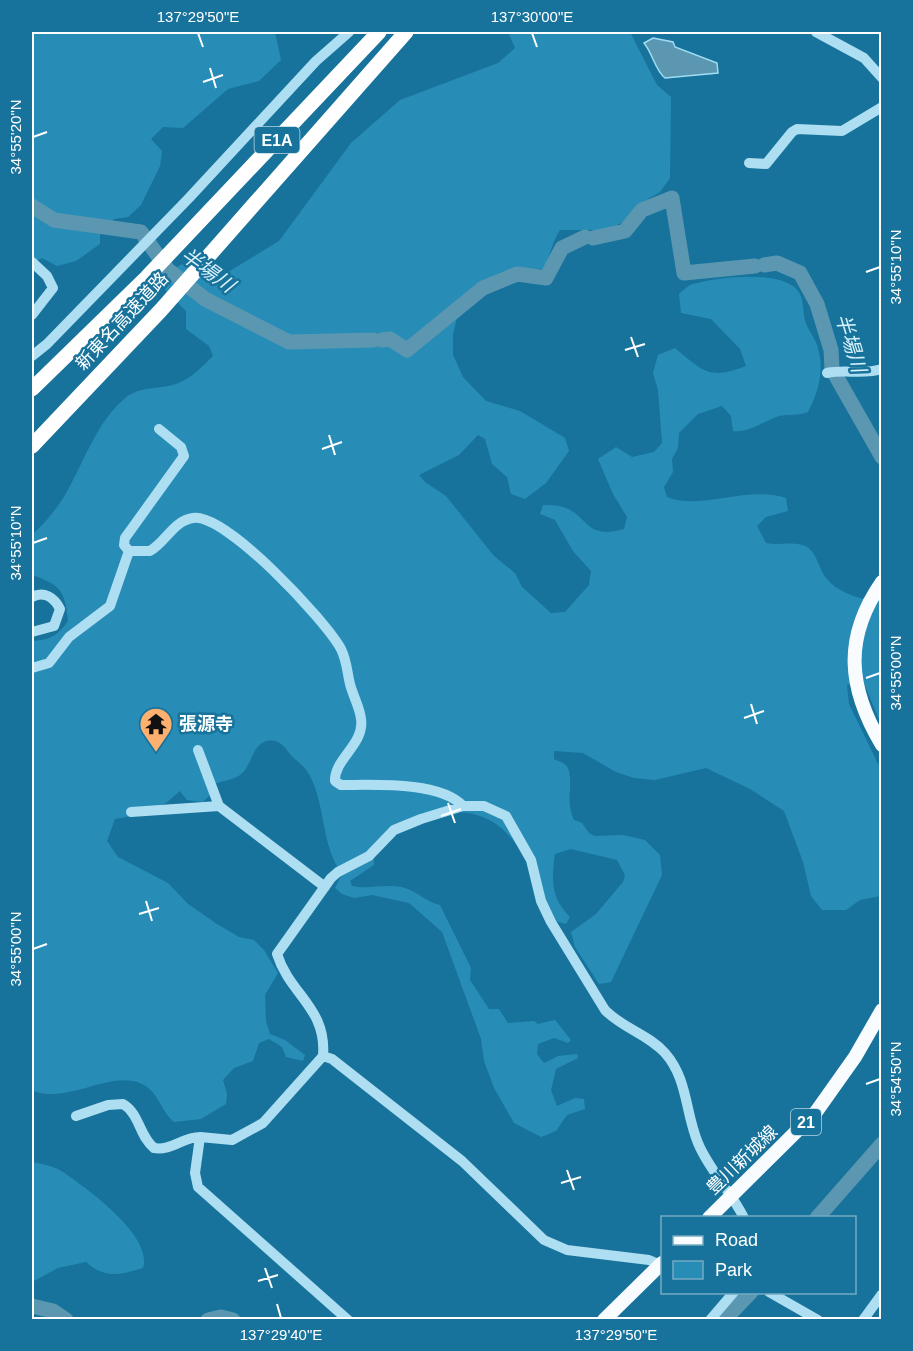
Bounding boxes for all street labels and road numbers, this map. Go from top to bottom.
road number: E1A [254,127,300,153]
street label: 新東名高速道路 [72,268,172,374]
road number: 21 [791,1109,821,1135]
street label: 豊川新城線 [703,1122,781,1198]

